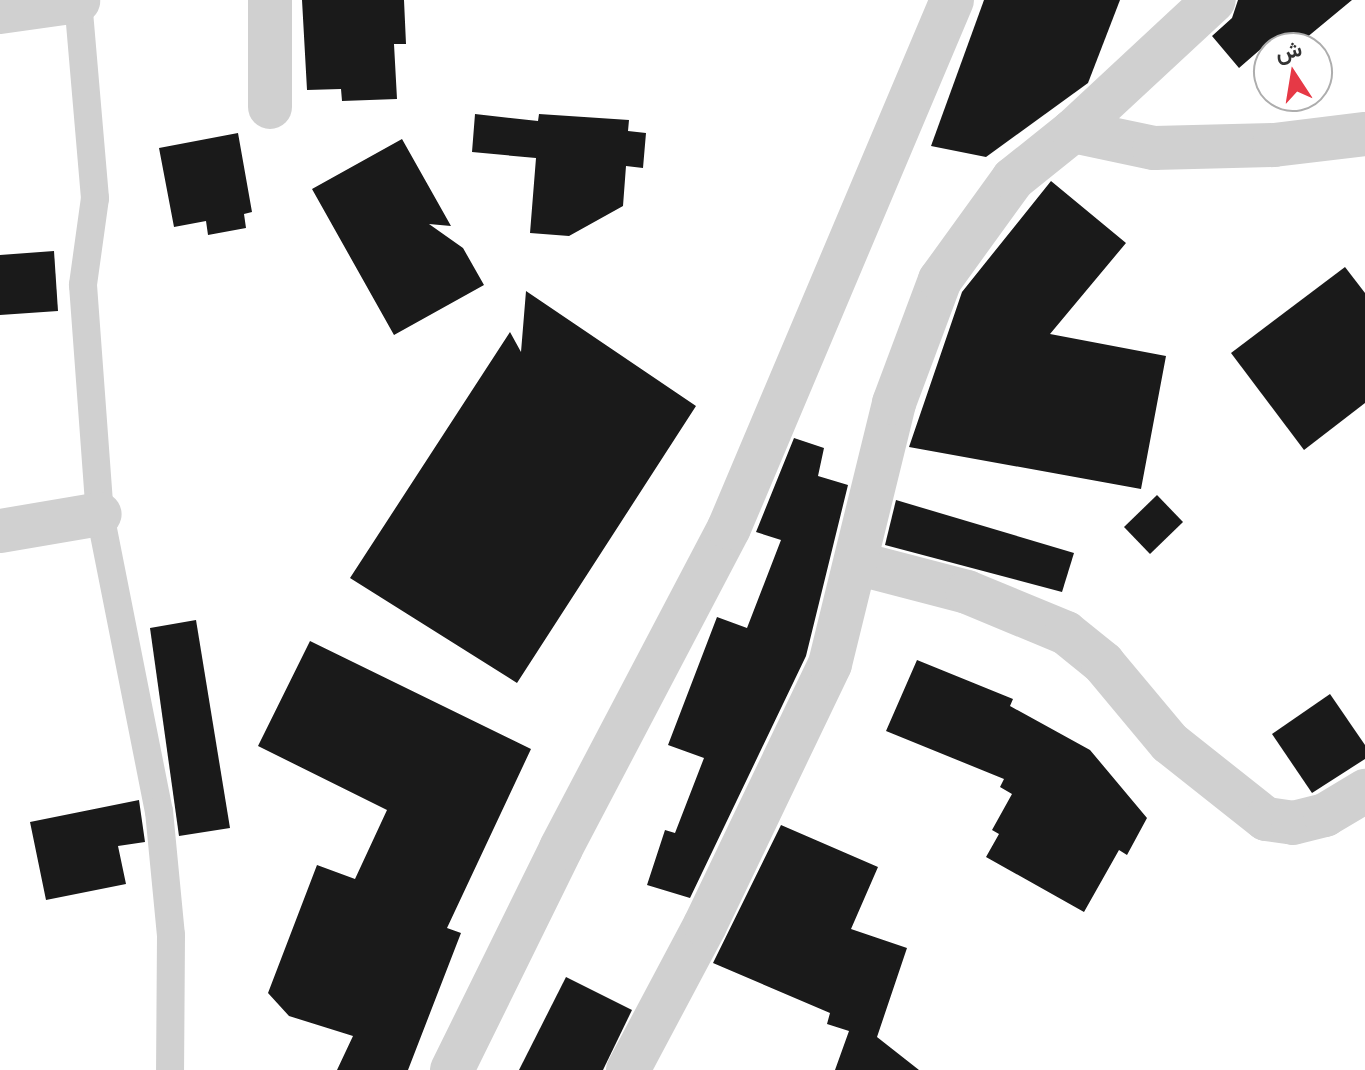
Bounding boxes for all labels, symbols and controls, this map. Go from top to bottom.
north arrow [1253,32,1333,112]
text: ش [1273,35,1304,65]

